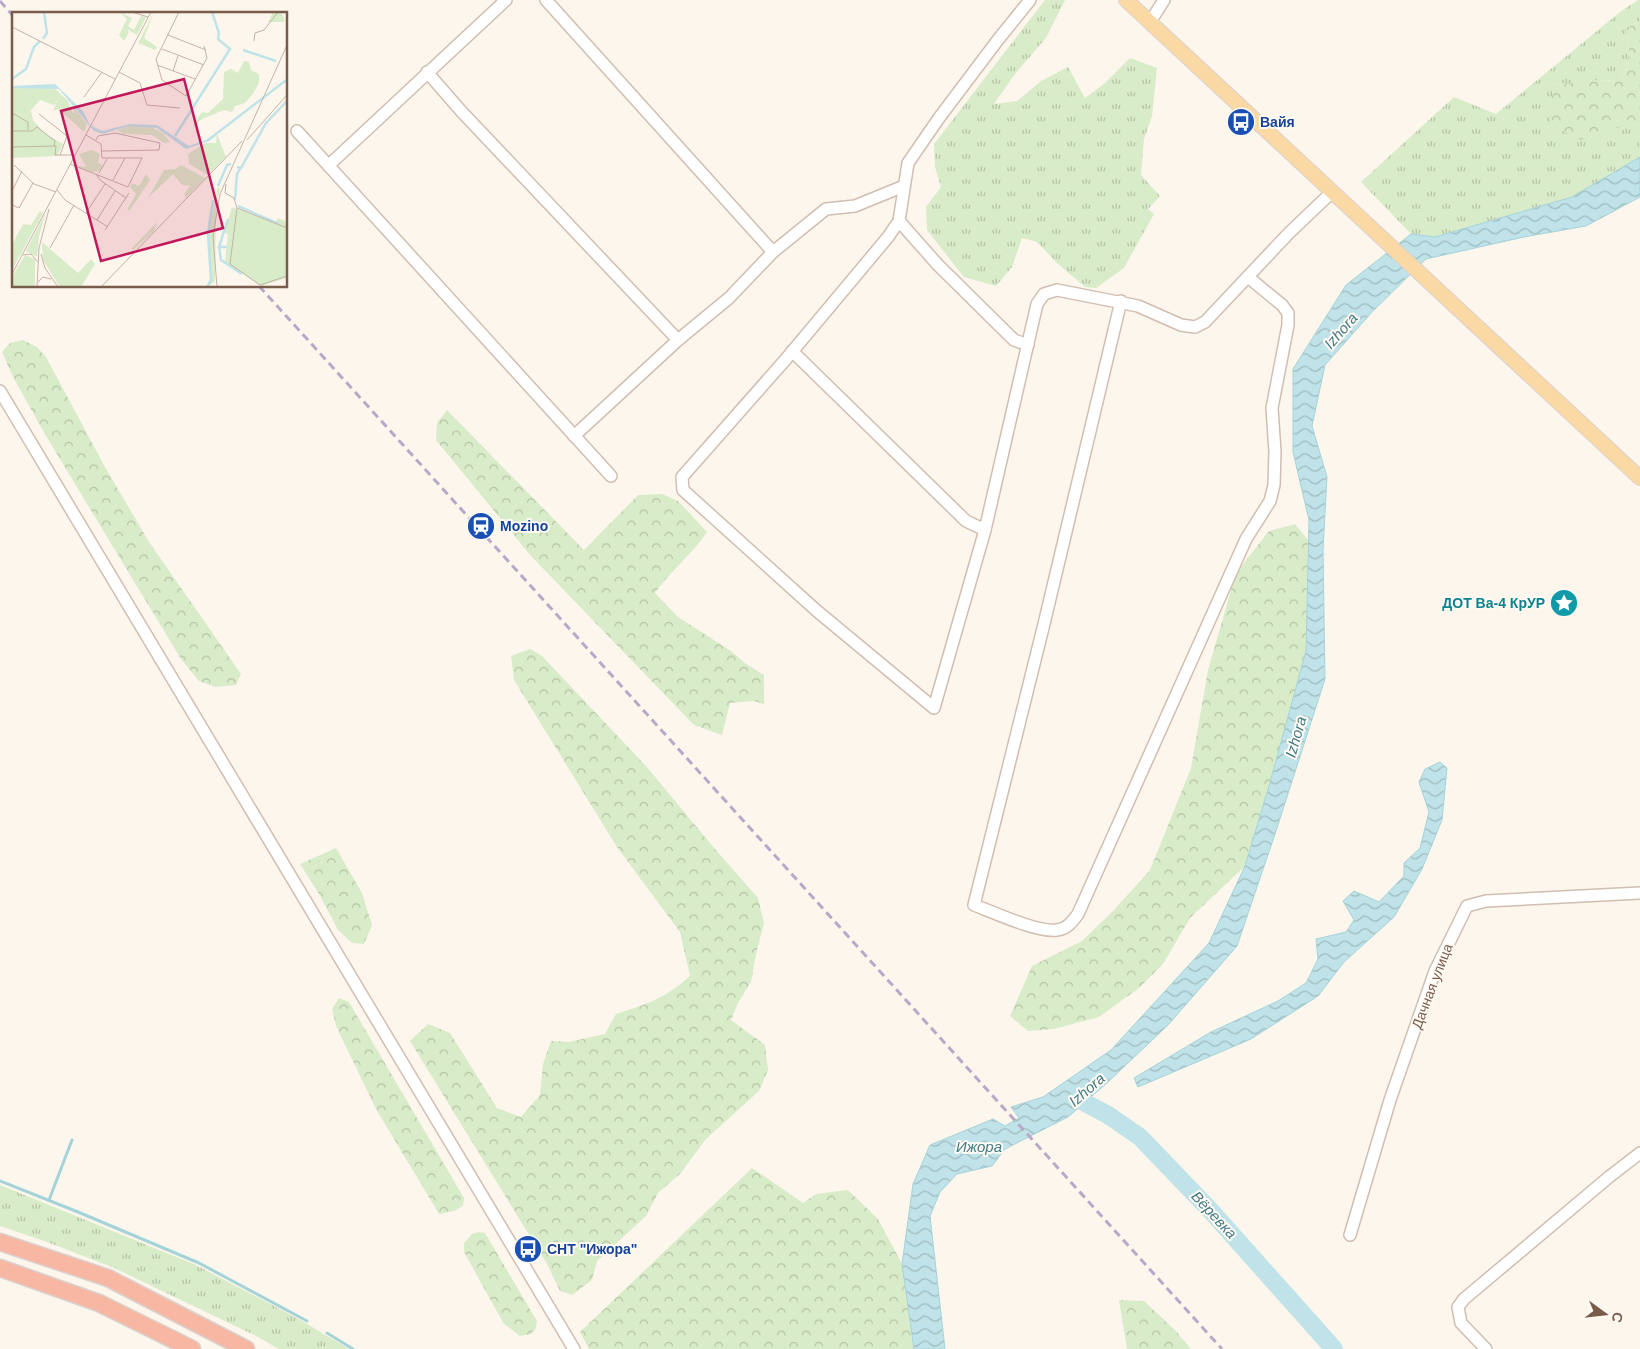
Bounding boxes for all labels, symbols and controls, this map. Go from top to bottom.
inset map [12,12,288,288]
bus stop icon: Вайя [1226,107,1256,137]
place label: Вайя [1260,114,1295,130]
water label: Izhora [1321,309,1361,352]
station icon: Mozino [466,511,496,541]
place label: Mozino [500,518,548,534]
place icon: ДОТ Ва-4 КрУР [1549,588,1579,618]
place label: ДОТ Ва-4 КрУР [1442,595,1545,611]
water label: Izhora [1282,714,1309,759]
street label: Дачная улица [1408,941,1456,1031]
water label: Izhora [1065,1070,1108,1110]
water label: Ижора [956,1138,1002,1155]
water label: Вёревка [1188,1188,1240,1242]
bus stop icon: СНТ "Ижора" [513,1234,543,1264]
place label: СНТ "Ижора" [547,1241,637,1257]
north arrow [1580,1289,1630,1339]
text: С [1609,1310,1627,1324]

